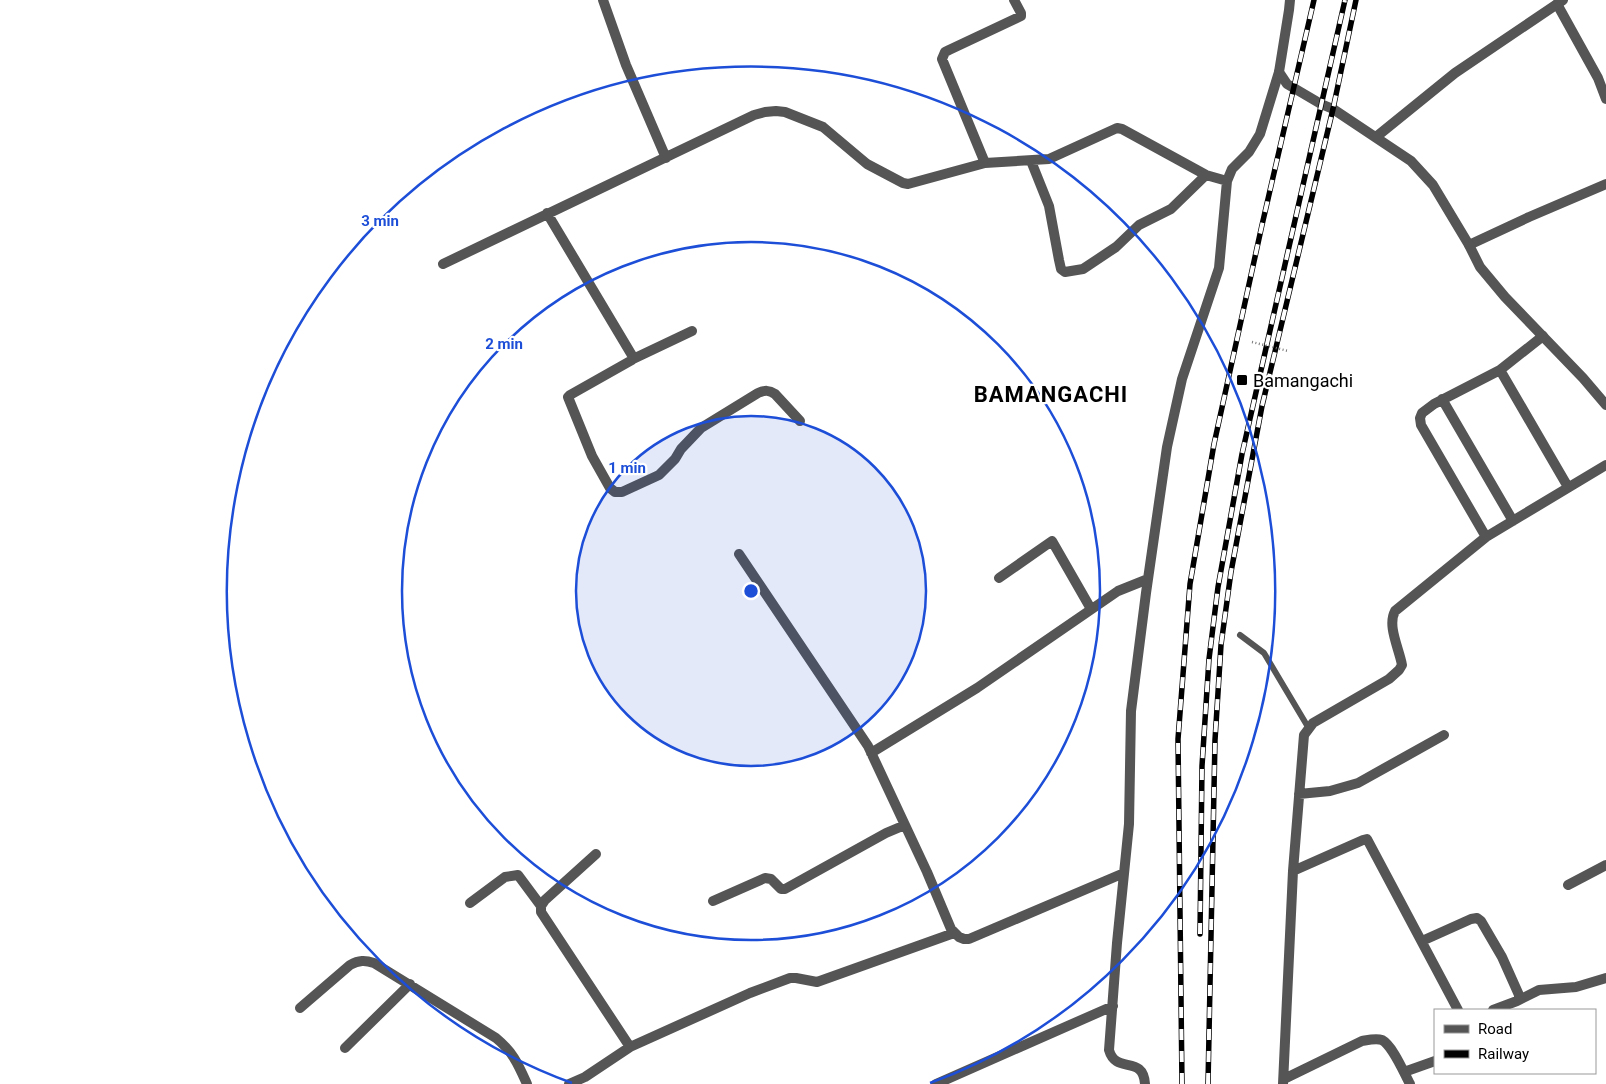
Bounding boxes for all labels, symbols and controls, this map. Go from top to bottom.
text: 3 min [361,212,399,230]
text: 2 min [485,335,523,353]
place label: Bamangachi [1253,370,1353,391]
marker: Bamangachi [1235,373,1249,387]
district label: BAMANGACHI [974,382,1128,407]
text: 1 min [608,459,646,477]
centre of rings [742,582,760,600]
legend [1434,1009,1596,1074]
text: Road [1478,1020,1512,1038]
text: Railway [1478,1045,1529,1063]

